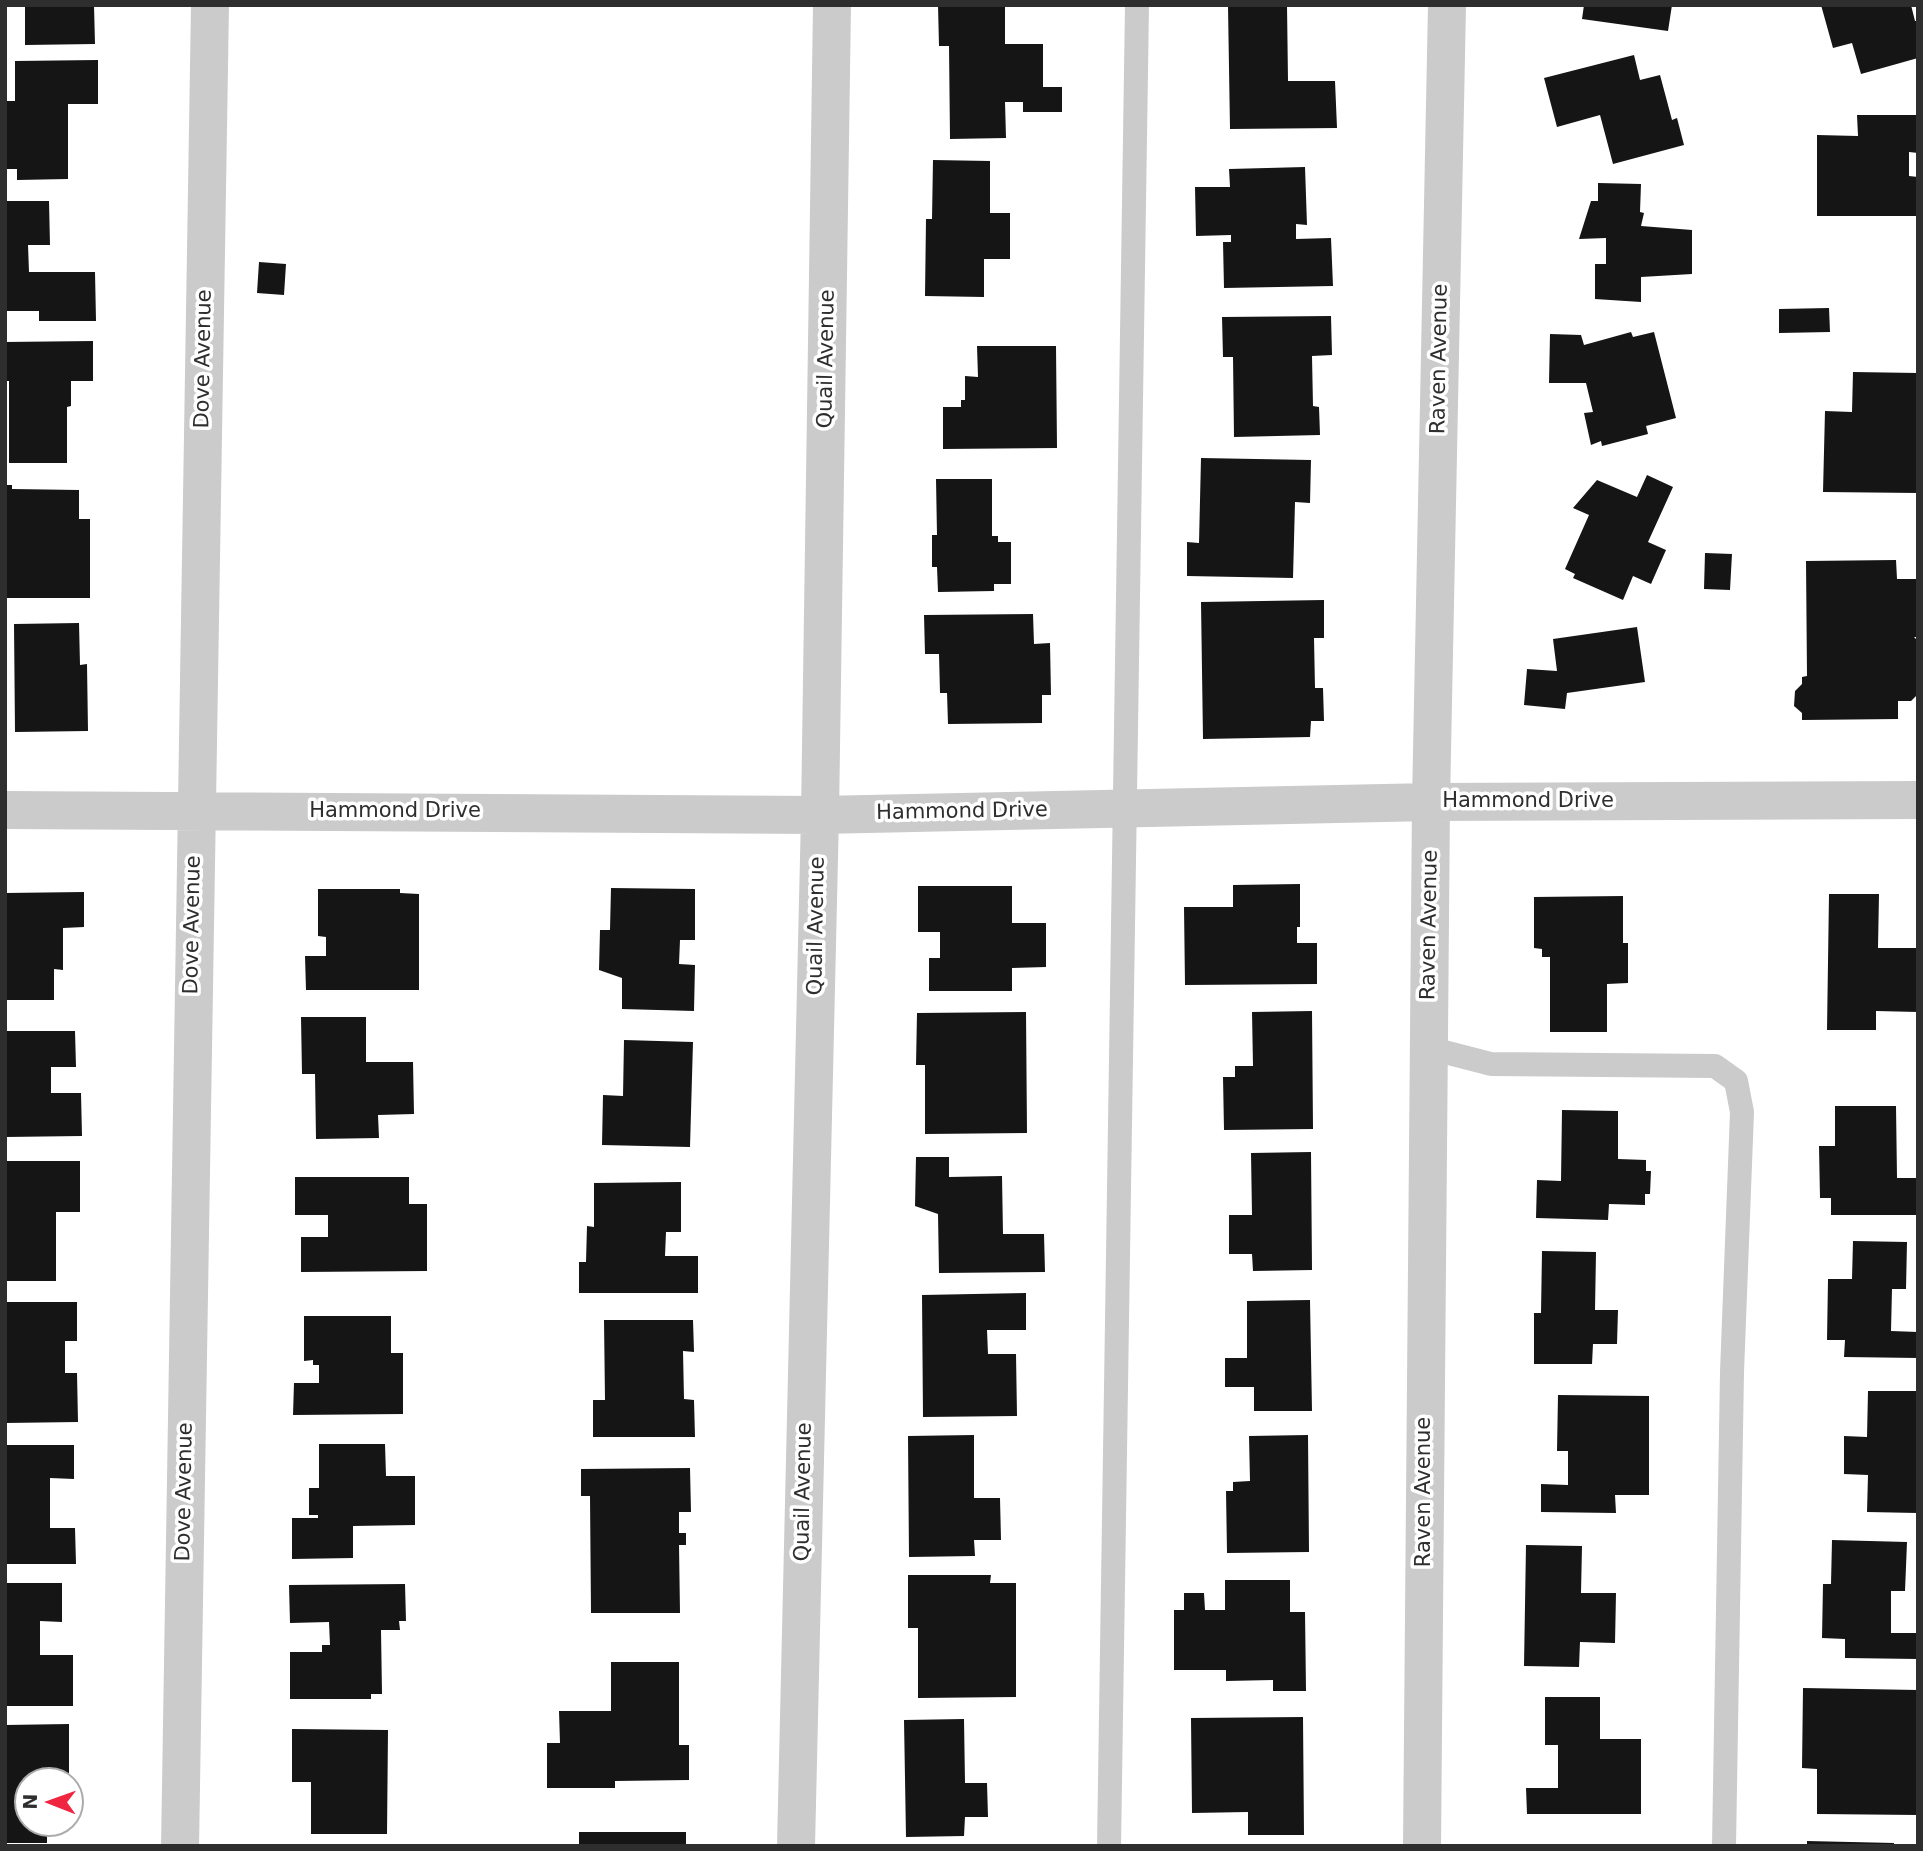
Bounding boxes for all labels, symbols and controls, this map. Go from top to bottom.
street label: Raven Avenue [1426,284,1454,434]
street label: Dove Avenue [190,289,218,429]
street label: Quail Avenue [813,289,841,429]
street label: Hammond Drive [1442,789,1614,815]
street label: Hammond Drive [876,798,1048,826]
street label: Hammond Drive [309,799,481,825]
street label: Raven Avenue [1416,850,1444,1000]
street label: Dove Avenue [179,855,207,995]
street label: Quail Avenue [803,856,831,996]
street label: Raven Avenue [1412,1417,1438,1567]
street label: Dove Avenue [171,1422,199,1562]
street label: Quail Avenue [790,1422,818,1562]
north arrow [14,1767,84,1837]
text: N [19,1794,41,1810]

